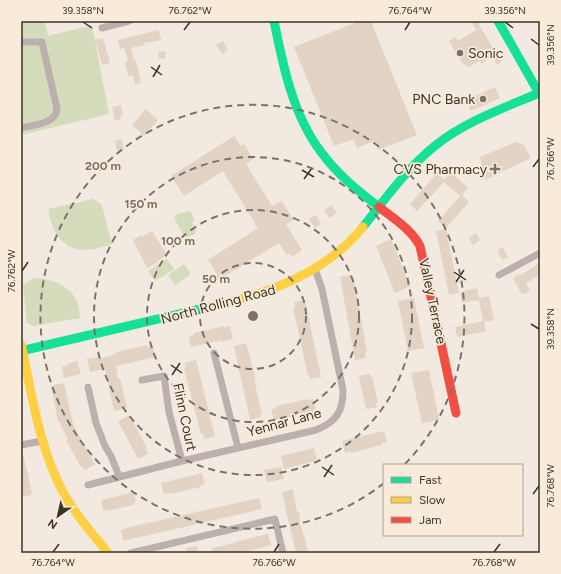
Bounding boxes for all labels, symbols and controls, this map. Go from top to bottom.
text: 39.358°N [62,4,104,17]
text: 76.762°W [168,4,212,17]
text: 76.764°W [388,4,432,17]
text: 39.356°N [484,4,526,17]
text: 39.356°N [544,24,557,66]
place label: Sonic [468,45,504,62]
marker: Sonic [455,48,465,58]
place label: PNC Bank [412,91,475,108]
marker: PNC Bank [478,94,488,104]
text: 76.766°W [544,137,557,181]
text: 200 m [85,159,121,173]
place label: CVS Pharmacy [394,161,488,178]
marker: CVS Pharmacy [490,164,500,174]
text: 150 m [124,197,158,211]
text: 100 m [161,234,195,248]
text: 76.762°W [5,249,18,293]
street label: Valley Terrace [415,257,450,346]
text: 50 m [202,272,230,286]
street label: North Rolling Road [159,281,277,328]
text: 39.358°N [544,308,557,350]
centre of rings [246,309,260,323]
street label: Flinn Court [169,382,200,453]
street label: Yennar Lane [245,404,323,441]
legend [383,464,523,536]
text: 76.768°W [544,464,557,508]
text: Fast [419,473,442,487]
text: Slow [419,493,446,507]
north arrow [38,496,78,536]
text: Jam [419,513,442,527]
text: N [46,516,60,532]
text: 76.764°W [31,556,75,569]
text: 76.766°W [252,556,296,569]
text: 76.768°W [472,556,516,569]

